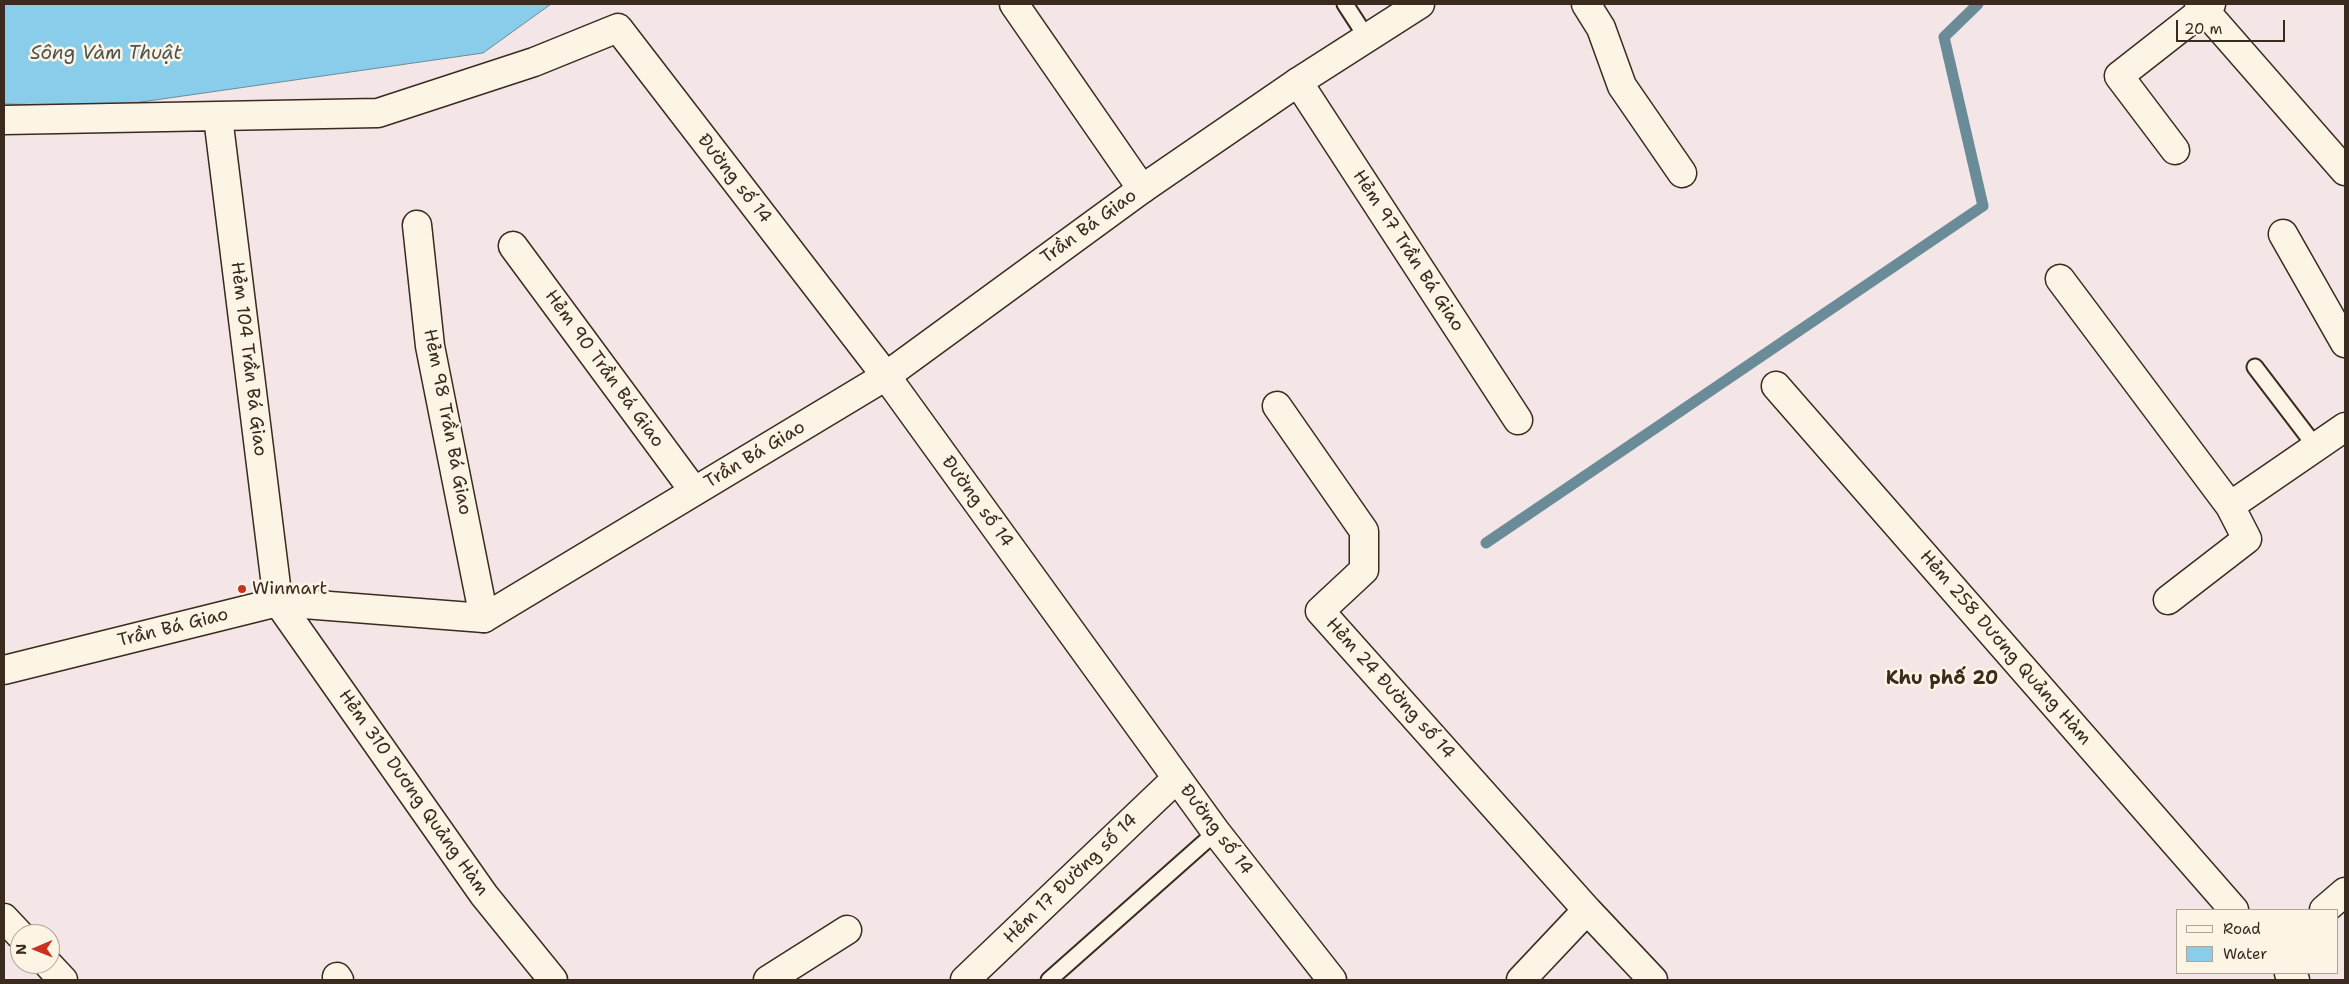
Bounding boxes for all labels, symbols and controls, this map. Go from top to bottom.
scale bar [2179,10,2288,42]
text: 20 m [2184,19,2223,39]
water label: Sông Vàm Thuật [30,43,182,65]
street label: Đường số 14 [692,130,776,228]
street label: Hẻm 97 Trần Bá Giao [1348,166,1468,336]
street label: Trần Bá Giao [1037,185,1141,269]
street label: Hẻm 104 Trần Bá Giao [225,261,271,457]
street label: Hẻm 90 Trần Bá Giao [540,286,668,452]
street label: Hẻm 98 Trần Bá Giao [418,327,476,517]
street label: Trần Bá Giao [701,417,809,493]
street label: Đường số 14 [937,452,1017,552]
street label: Hẻm 258 Dương Quảng Hàm [1915,546,2095,750]
place label: Winmart [252,578,327,600]
marker: Winmart [236,583,248,595]
street label: Trần Bá Giao [115,604,231,652]
street label: Hẻm 24 Đường số 14 [1321,614,1459,764]
district label: Khu phố 20 [1886,668,1998,690]
street label: Hẻm 310 Dương Quảng Hàm [333,686,493,900]
street label: Đường số 14 [1175,781,1257,879]
street label: Hẻm 17 Đường số 14 [1000,810,1142,948]
legend [2176,909,2339,974]
text: Road [2223,919,2261,939]
north arrow [10,924,60,974]
text: N [12,944,30,955]
text: Water [2223,944,2267,964]

